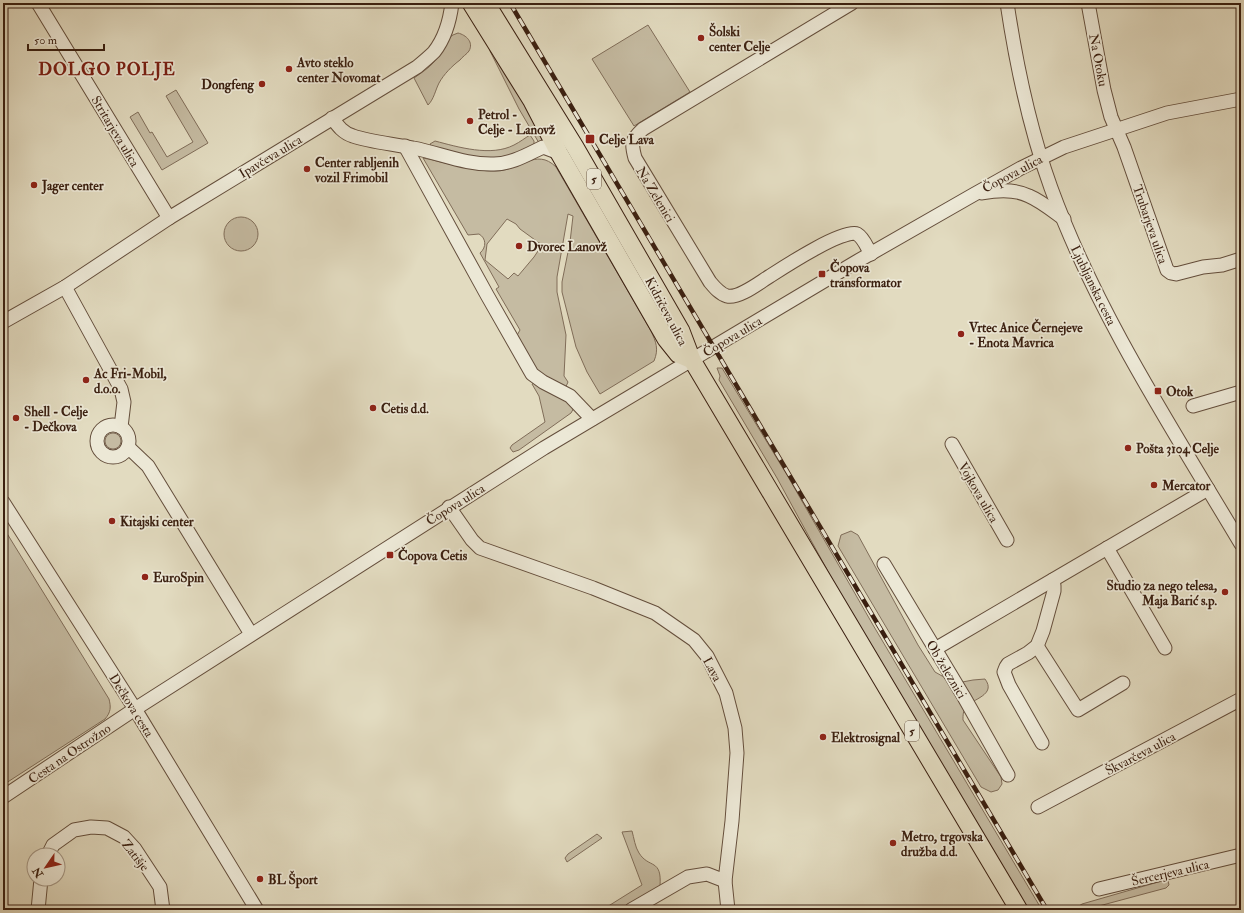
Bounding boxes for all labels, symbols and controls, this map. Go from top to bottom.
place label: Šolski center Celje [709,22,771,55]
scale bar [28,26,104,52]
text: 50 m [34,33,58,48]
marker: Šolski center Celje [696,33,706,43]
street label: Na Otoku [1085,33,1111,88]
place label: Avto steklo center Novomat [296,55,381,86]
district label: DOLGO POLJE [38,59,176,81]
marker: Avto steklo center Novomat [284,64,294,74]
place label: Dongfeng [201,77,255,94]
marker: Dongfeng [257,79,267,89]
street label: Stritarjeva ulica [88,93,143,171]
place label: Petrol - Celje - Lanovž [478,107,556,138]
marker: Petrol - Celje - Lanovž [465,116,475,126]
street label: Ipavčeva ulica [236,131,306,183]
place label: Celje Lava [599,132,655,148]
marker: Celje Lava [584,133,596,145]
street label: Čopova ulica [979,149,1046,197]
place label: Center rabljenih vozil Frimobil [314,155,399,186]
marker: Center rabljenih vozil Frimobil [302,164,312,174]
street label: Na Zelenici [632,164,678,226]
road number: 5 [587,169,601,189]
place label: Jager center [41,178,105,195]
marker: Jager center [29,180,39,190]
street label: Trubarjeva ulica [1129,183,1171,267]
place label: Dvorec Lanovž [527,239,608,255]
marker: Dvorec Lanovž [514,241,524,251]
street label: Ljubljanska cesta [1067,243,1120,329]
place label: Čopova transformator [830,258,903,291]
marker: Čopova transformator [817,269,827,279]
street label: Kidričeva ulica [641,274,691,349]
street label: Čopova ulica [699,311,766,362]
place label: Vrtec Anice Černejeve - Enota Mavrica [968,318,1083,351]
marker: Vrtec Anice Černejeve - Enota Mavrica [956,329,966,339]
place label: Ac Fri-Mobil, d.o.o. [93,366,167,397]
marker: Ac Fri-Mobil, d.o.o. [81,375,91,385]
place label: Otok [1166,384,1194,400]
marker: Otok [1153,386,1163,396]
place label: Cetis d.d. [381,401,429,417]
marker: Cetis d.d. [368,403,378,413]
place label: Shell - Celje - Dečkova [24,404,88,435]
marker: Shell - Celje - Dečkova [11,413,21,423]
place label: Pošta 3104 Celje [1136,441,1219,457]
marker: Pošta 3104 Celje [1123,443,1133,453]
street label: Vojkova ulica [954,459,1002,526]
street label: Čopova ulica [422,478,489,530]
place label: Mercator [1161,478,1212,494]
marker: Mercator [1149,480,1159,490]
place label: Kitajski center [120,514,195,530]
marker: Kitajski center [107,516,117,526]
place label: Čopova Cetis [398,546,468,565]
marker: Čopova Cetis [385,550,395,560]
place label: EuroSpin [153,570,204,587]
marker: EuroSpin [140,572,150,582]
place label: Studio za nego telesa, Maja Barić s.p. [1107,578,1217,610]
marker: Studio za nego telesa, Maja Barić s.p. [1220,587,1230,597]
street label: Ob železnici [922,637,970,702]
street label: Lava [699,654,725,685]
street label: Dečkova cesta [105,671,157,741]
street label: Cesta na Ostrožno [25,720,114,787]
road number: 5 [905,721,919,741]
street label: Škvarčeva ulica [1102,727,1179,779]
place label: Elektrosignal [831,730,901,747]
marker: Elektrosignal [818,732,828,742]
place label: Metro, trgovska družba d.d. [900,829,984,860]
street label: Zatišje [118,837,153,875]
marker: Metro, trgovska družba d.d. [888,838,898,848]
north arrow [26,847,66,887]
street label: Šercerjeva ulica [1129,854,1211,890]
text: N [29,864,47,881]
place label: BL Šport [268,870,319,889]
marker: BL Šport [255,874,265,884]

